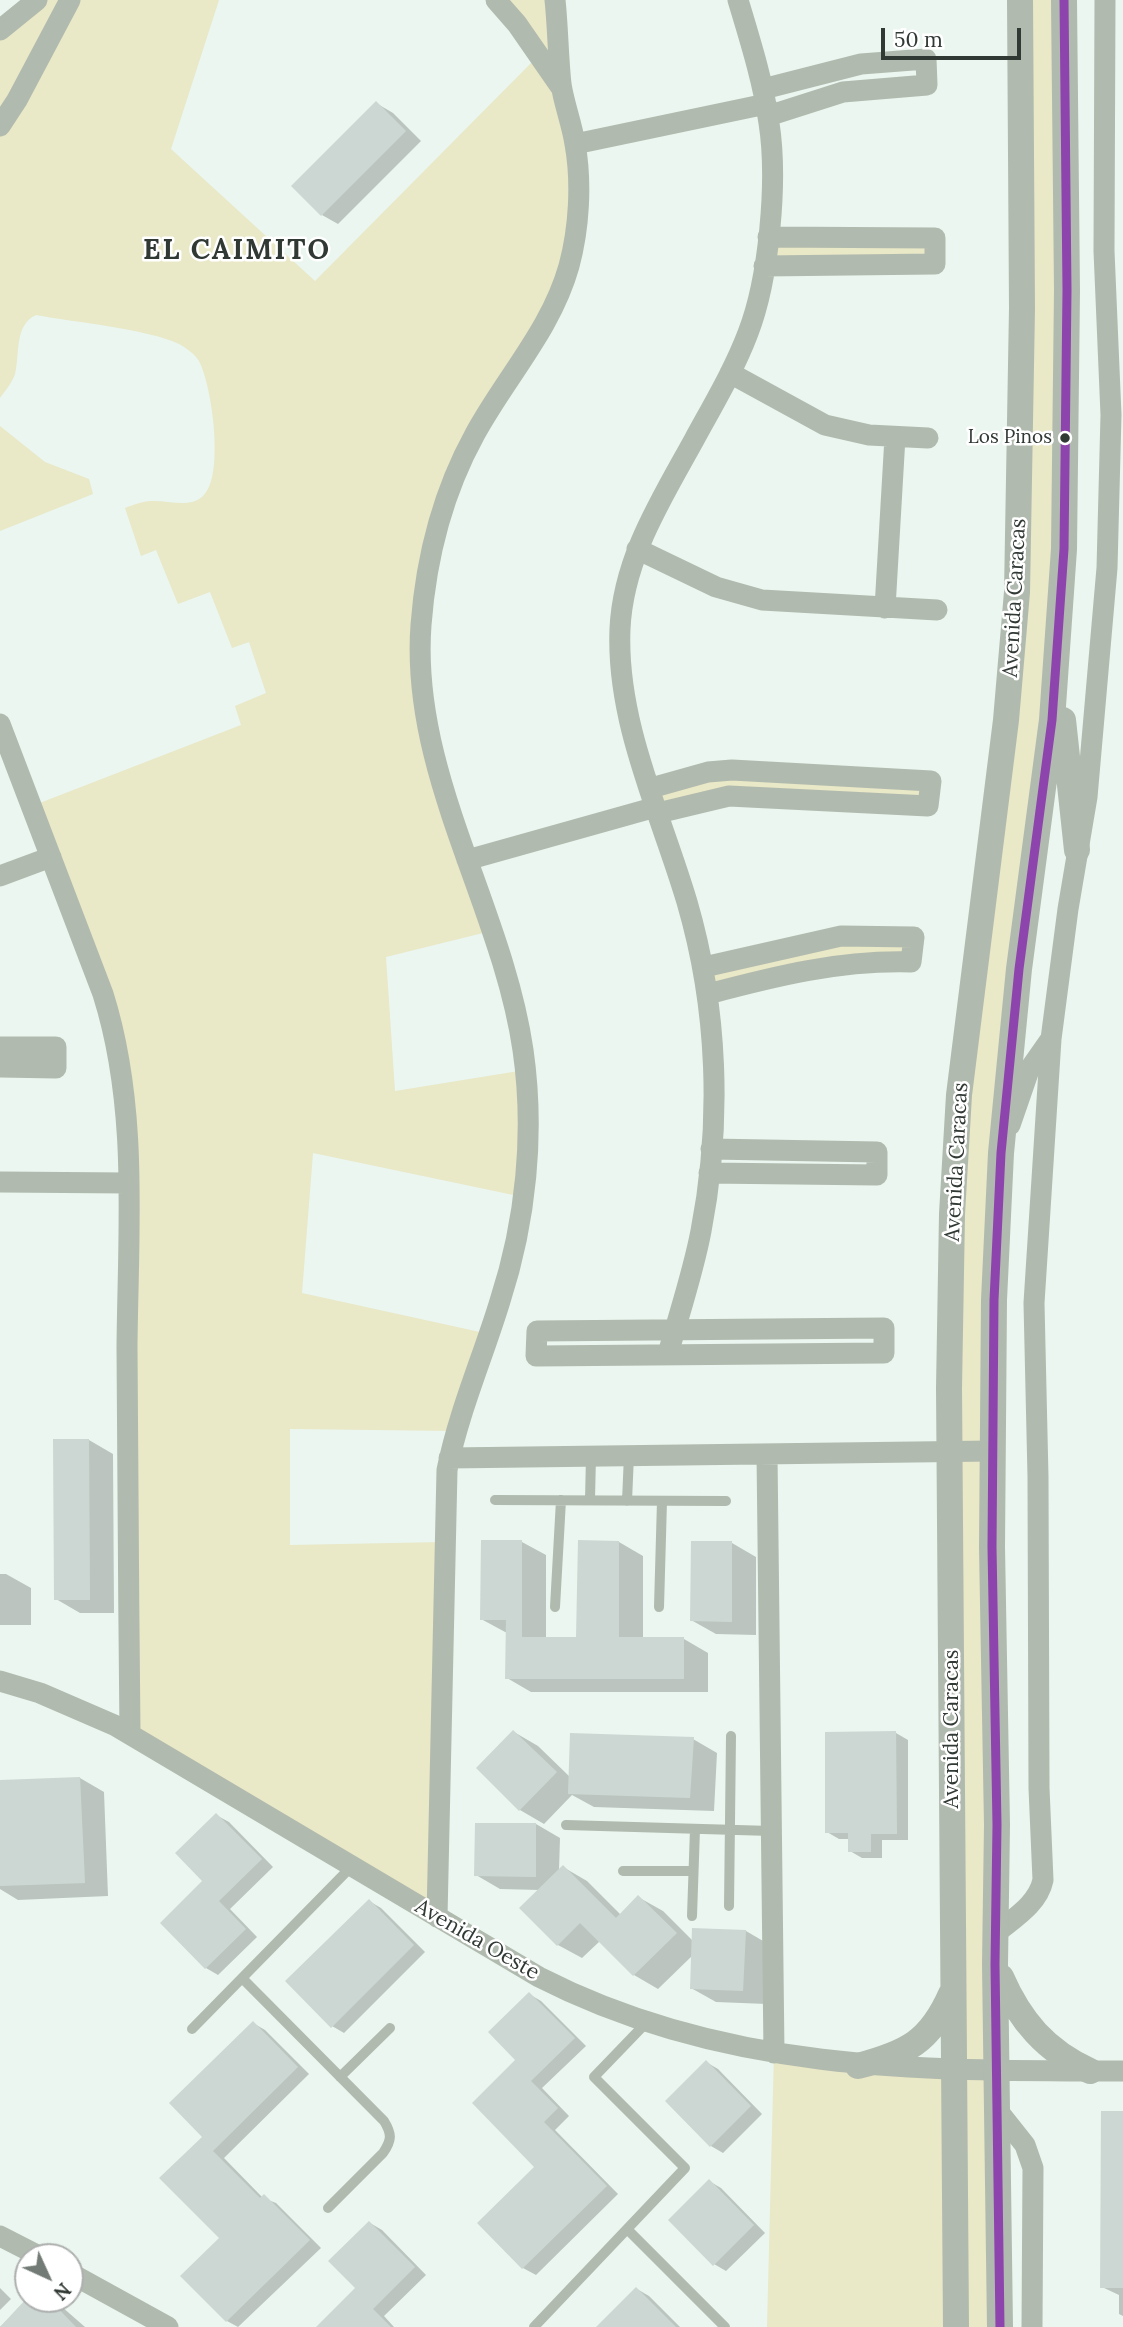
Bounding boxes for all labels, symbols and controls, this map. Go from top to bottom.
scale bar [885,14,1025,58]
text: 50 m [894,26,943,53]
district label: EL CAIMITO [144,234,330,268]
place label: Los Pinos [968,427,1052,449]
marker: Los Pinos [1058,431,1072,445]
street label: Avenida Caracas [998,518,1032,678]
street label: Avenida Caracas [940,1082,974,1242]
street label: Avenida Caracas [939,1649,965,1809]
street label: Avenida Oeste [410,1894,544,1986]
north arrow [14,2243,84,2313]
text: N [49,2278,76,2305]

